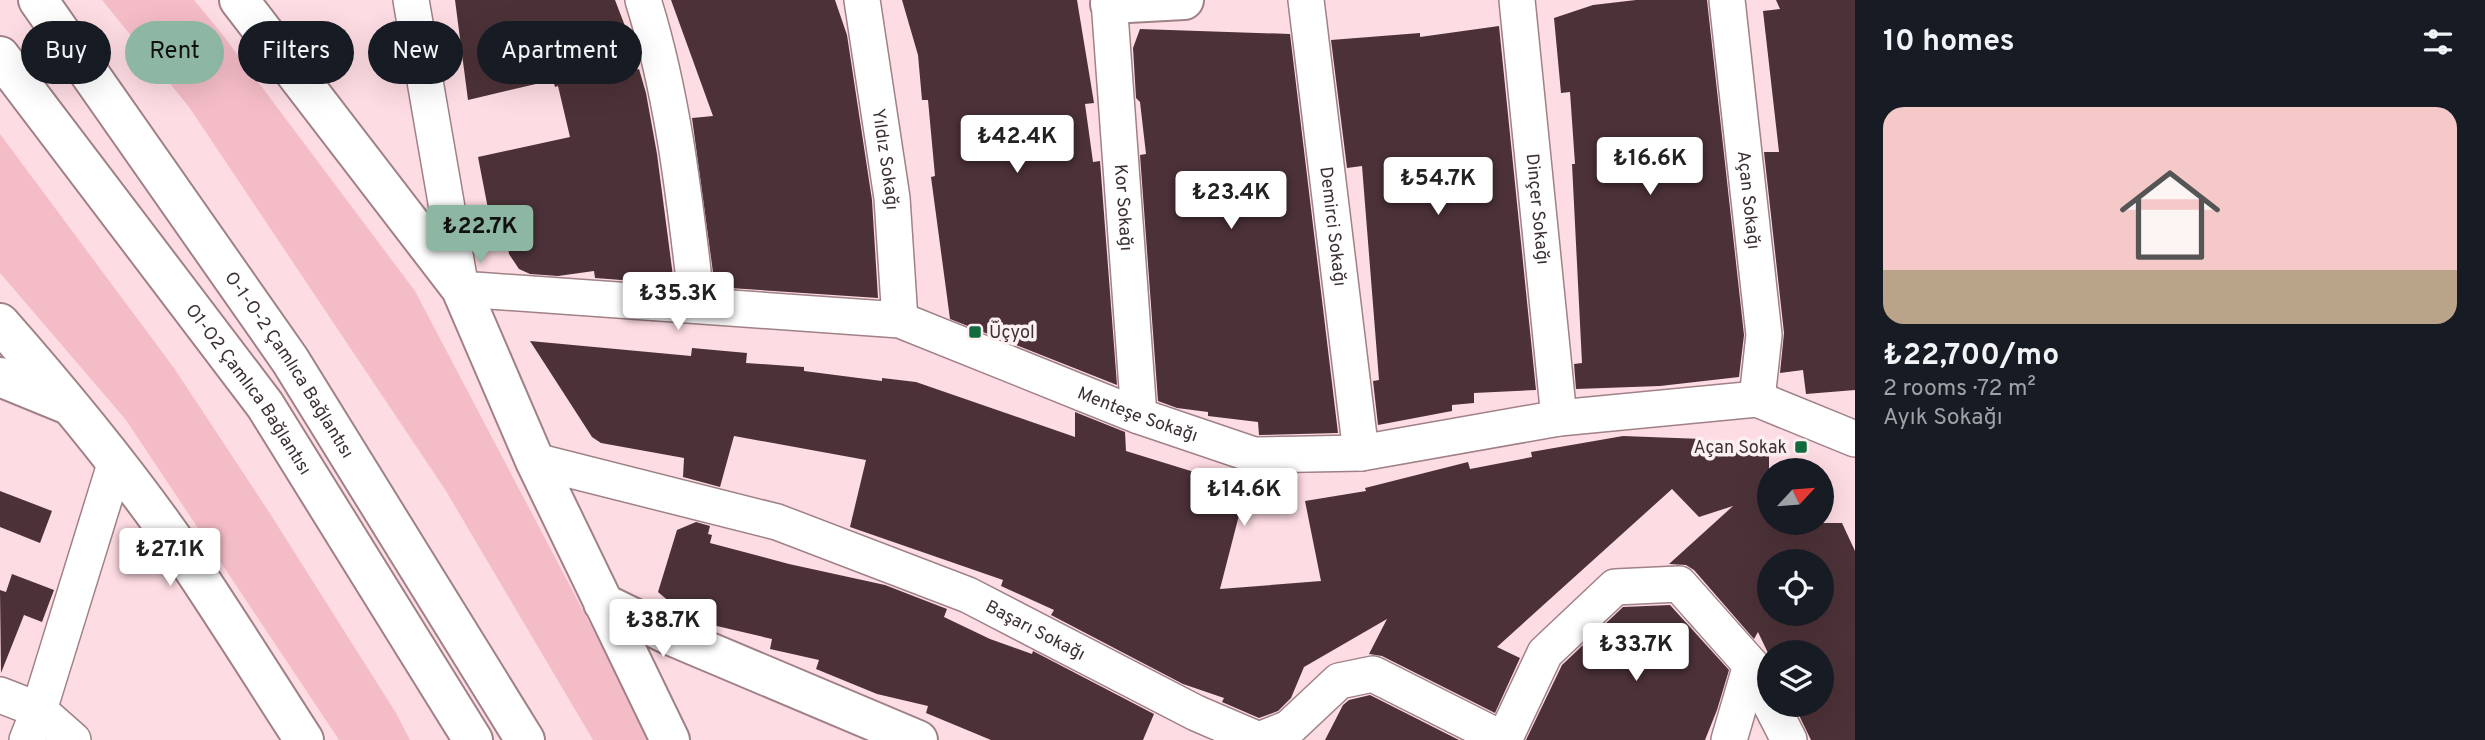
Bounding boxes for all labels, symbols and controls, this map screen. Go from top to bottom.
chip: Buy [21,21,111,84]
chip: Rent [125,21,224,84]
chip: Filters [238,21,354,84]
chip: New [368,21,463,84]
chip: Apartment [477,21,642,84]
icon: filters [2419,23,2457,61]
text: 10 homes [1883,24,2014,61]
street label: Yıldız Sokağı [866,107,903,211]
pin: ₺42.4K [960,116,1074,175]
text: ₺42.4K [977,123,1057,152]
pin: ₺16.6K [1593,138,1707,197]
text: ₺16.6K [1613,145,1687,174]
street label: Açan Sokağı [1731,149,1764,250]
street label: Dinçer Sokağı [1519,152,1554,266]
icon: home [2107,152,2233,278]
pin: ₺54.7K [1381,158,1495,217]
street label: Kor Sokağı [1108,163,1137,252]
street label: Demirci Sokağı [1313,165,1351,288]
text: ₺54.7K [1400,165,1476,194]
pin: ₺23.4K [1174,172,1288,231]
text: ₺23.4K [1191,179,1271,208]
pin: ₺22.7K [423,205,537,265]
text: ₺22.7K [442,213,518,242]
street label: O-1-O-2 Çamlıca Bağlantısı [219,267,358,463]
pin: ₺35.3K [621,272,735,332]
text: ₺35.3K [639,280,717,309]
street label: O1-O2 Çamlıca Bağlantısı [179,300,316,480]
place label: Üçyol [989,320,1035,345]
marker: Üçyol [967,324,983,340]
text: ₺22,700/mo [1883,338,2059,375]
text: 2 rooms · 72 m² [1883,375,2036,404]
street label: Menteşe Sokağı [1074,382,1200,448]
text: Ayık Sokağı [1883,404,2003,433]
place label: Açan Sokak [1693,437,1787,460]
marker: Açan Sokak [1793,439,1809,455]
north arrow [1757,458,1834,536]
map controls [1757,458,1834,717]
pin: ₺14.6K [1187,468,1301,528]
text: ₺14.6K [1206,476,1282,505]
pin: ₺27.1K [113,528,227,588]
text: ₺27.1K [135,536,205,565]
button: locate [1757,549,1834,626]
street label: Başarı Sokağı [981,596,1089,667]
pin: ₺38.7K [606,600,720,659]
text: ₺38.7K [625,607,701,636]
pin: ₺33.7K [1579,624,1693,683]
text: ₺33.7K [1599,631,1673,660]
button: layers [1757,640,1834,717]

